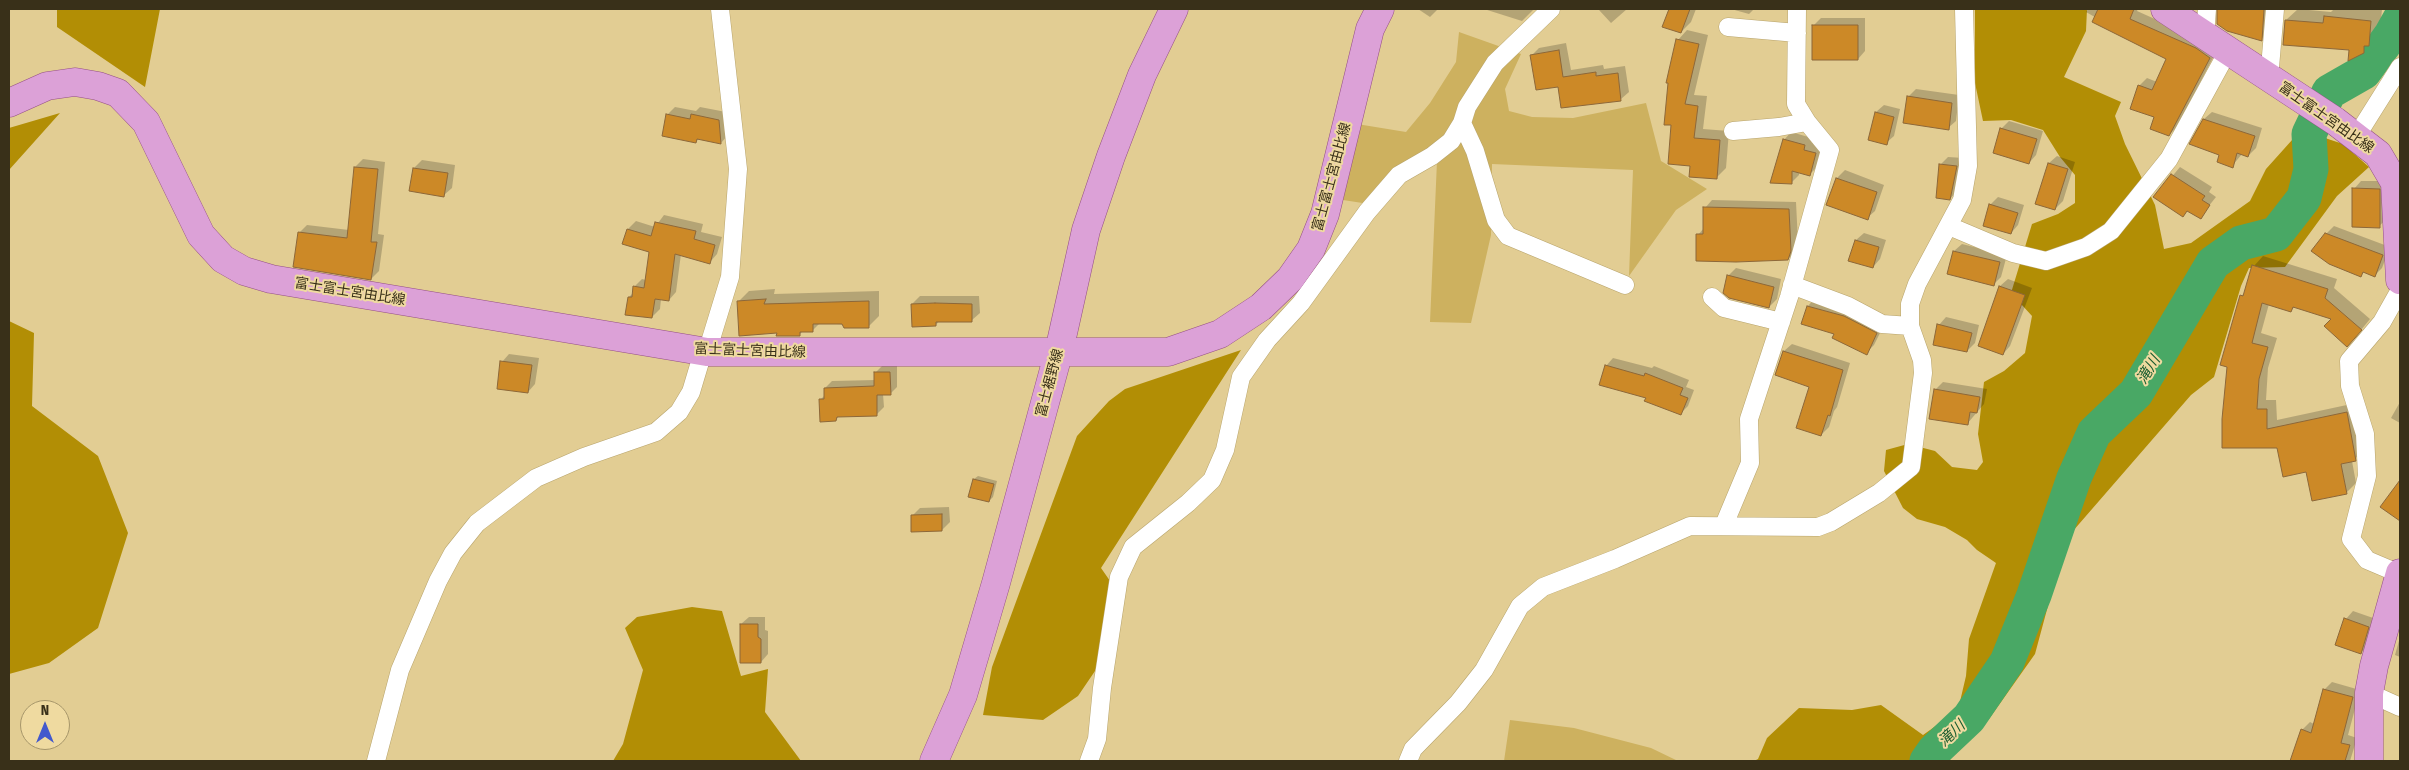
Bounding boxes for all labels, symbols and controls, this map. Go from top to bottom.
street label: 富士富士宮由比線 [2275,79,2377,157]
street label: 富士富士宮由比線 [1309,121,1355,233]
street label: 富士富士宮由比線 [293,275,407,309]
street label: 富士富士宮由比線 [694,341,806,361]
street label: 富士裾野線 [1033,347,1067,419]
water label: 滝川 [2134,353,2164,387]
north arrow [20,700,70,750]
text: N [41,702,49,719]
water label: 滝川 [1935,717,1969,751]

